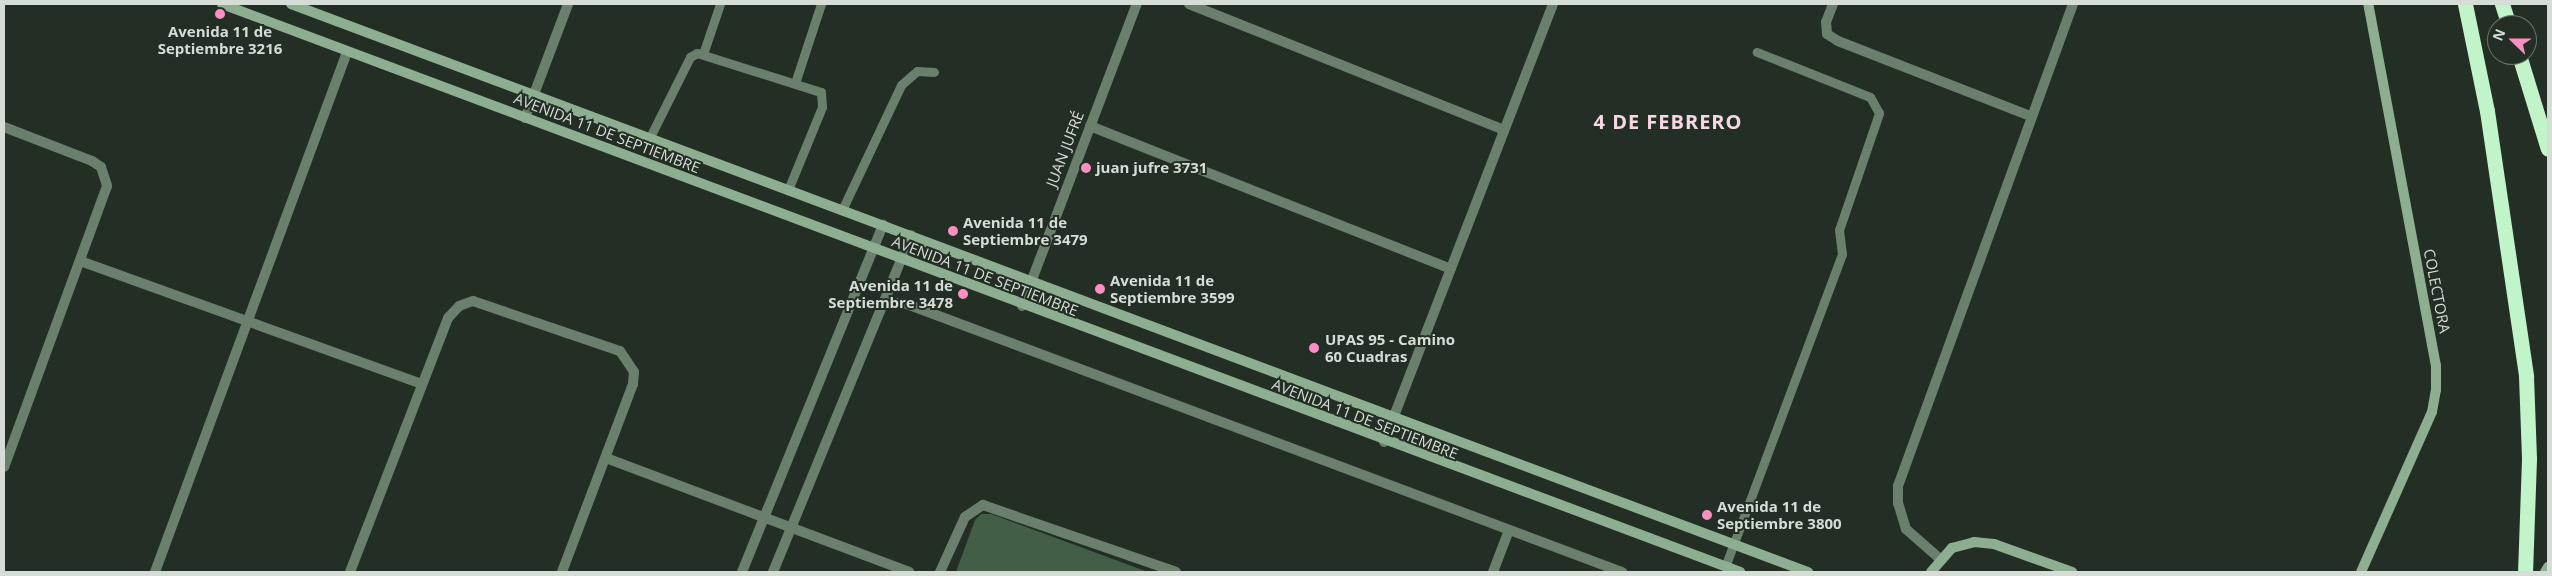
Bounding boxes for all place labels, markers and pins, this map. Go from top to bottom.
marker: Avenida 11 de Septiembre 3216 [214,8,226,20]
place label: Avenida 11 de Septiembre 3216 [158,22,282,57]
place label: juan jufre 3731 [1096,159,1207,177]
marker: juan jufre 3731 [1080,162,1092,174]
place label: Avenida 11 de Septiembre 3479 [963,213,1088,248]
marker: Avenida 11 de Septiembre 3479 [947,225,959,237]
place label: Avenida 11 de Septiembre 3599 [1110,271,1235,306]
place label: Avenida 11 de Septiembre 3478 [828,276,953,311]
marker: Avenida 11 de Septiembre 3599 [1094,283,1106,295]
marker: Avenida 11 de Septiembre 3478 [957,288,969,300]
place label: UPAS 95 - Camino 60 Cuadras [1325,330,1455,365]
marker: UPAS 95 - Camino 60 Cuadras [1307,341,1321,355]
place label: Avenida 11 de Septiembre 3800 [1717,497,1842,532]
marker: Avenida 11 de Septiembre 3800 [1701,509,1713,521]

